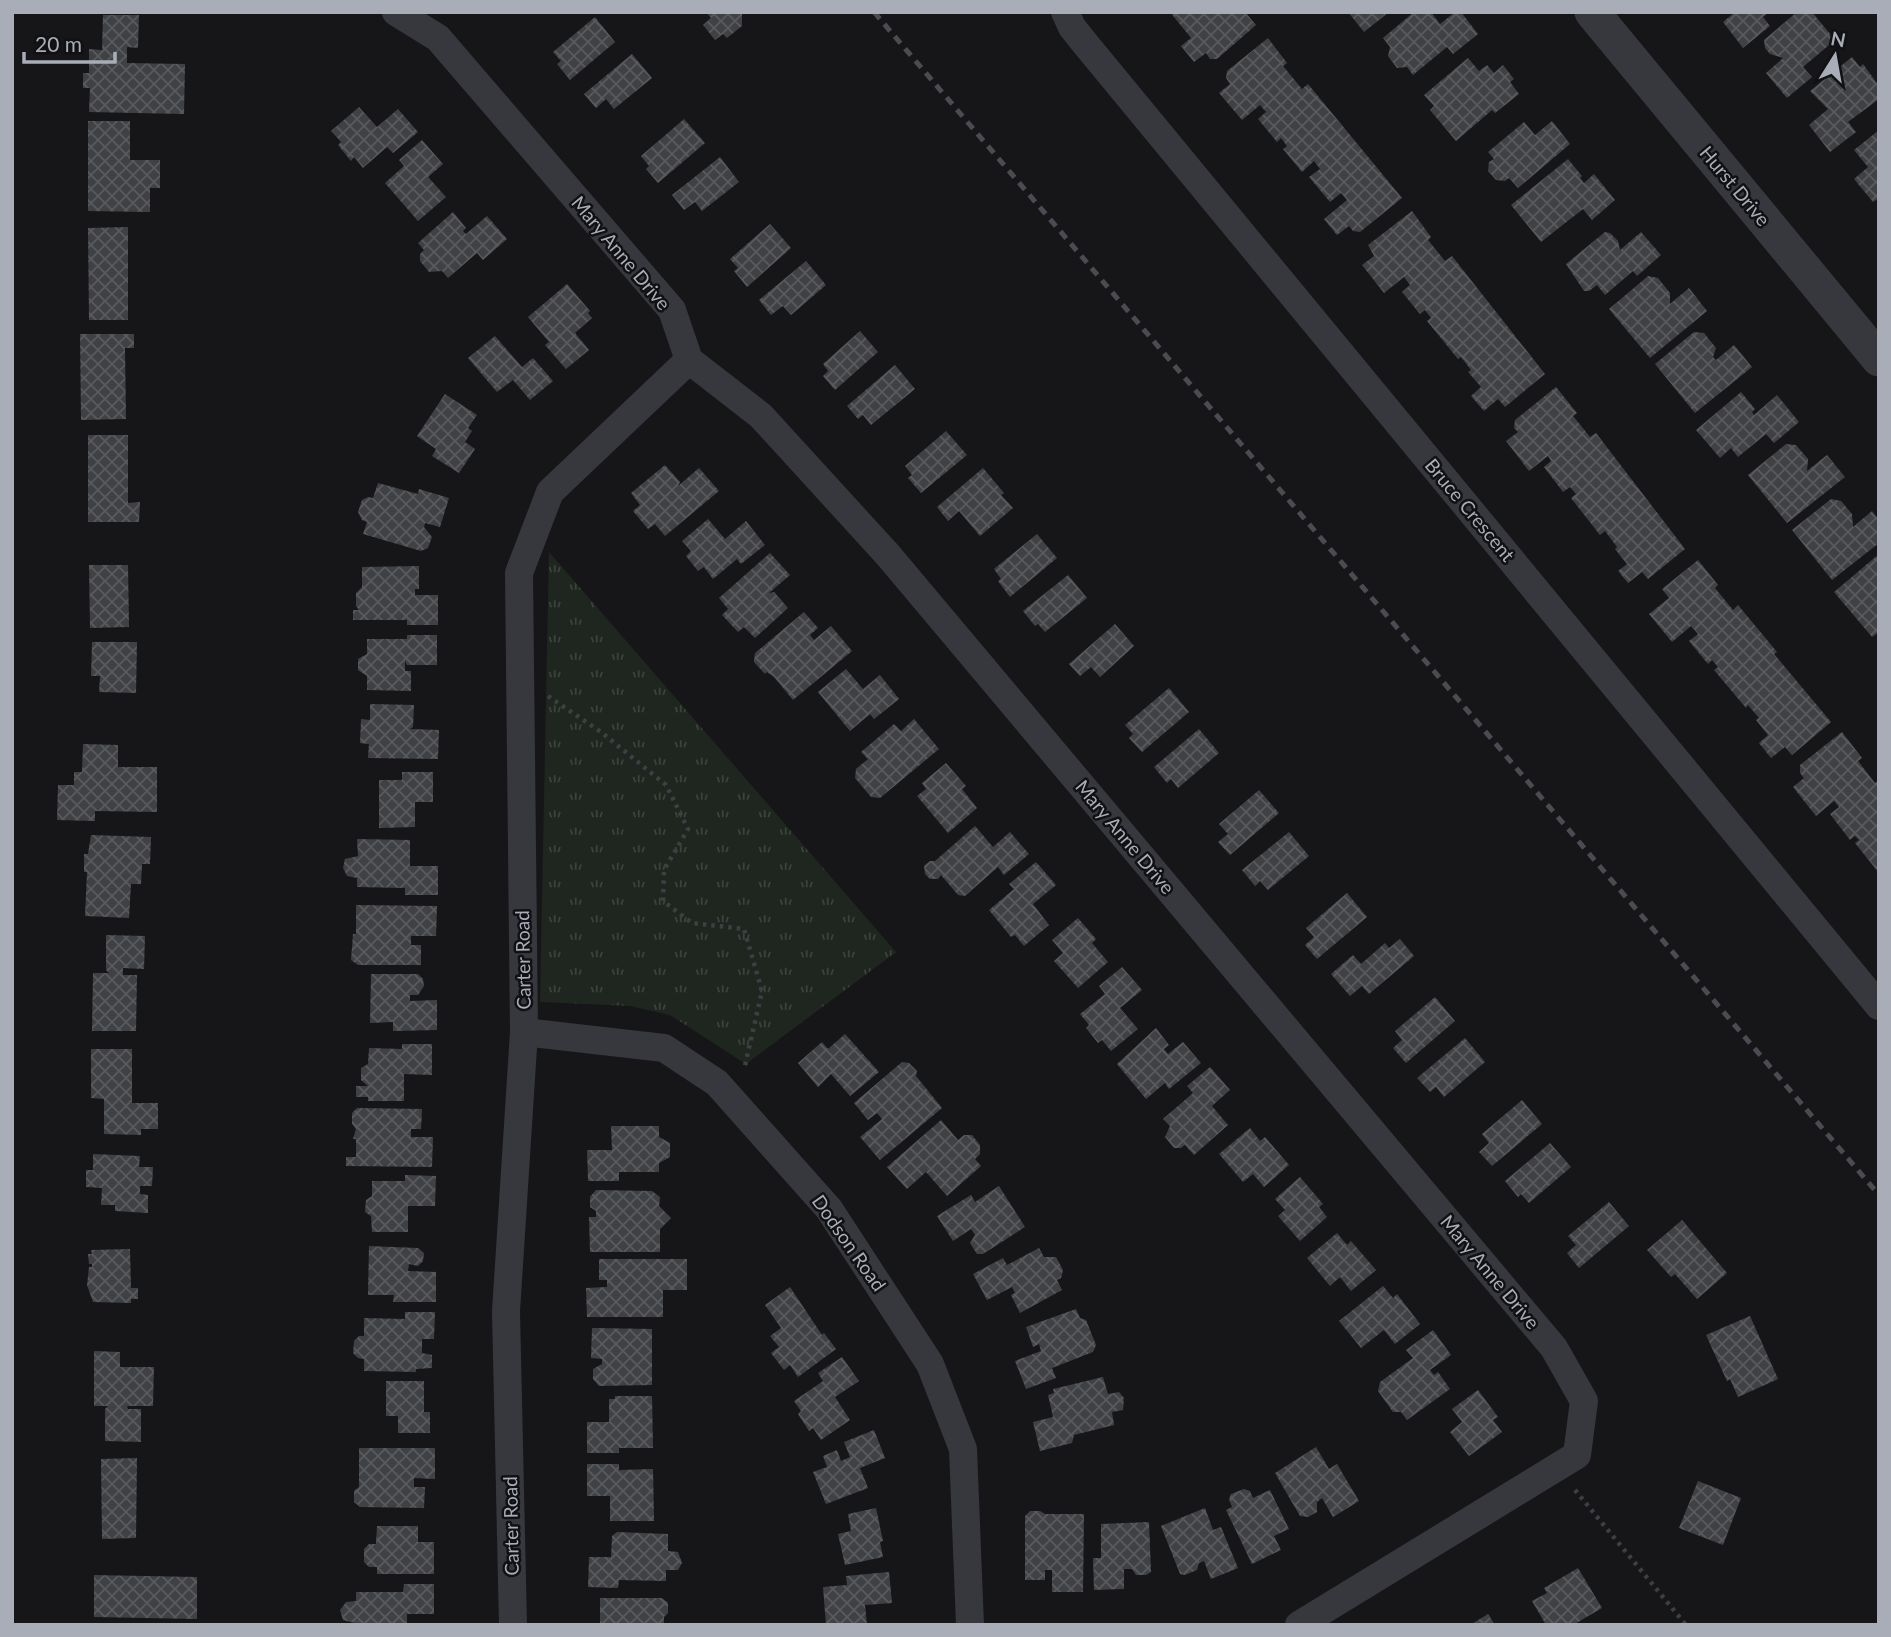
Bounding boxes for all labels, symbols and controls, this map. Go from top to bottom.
scale bar [24,21,116,65]
north arrow [1800,21,1870,91]
text: N [1829,26,1848,52]
text: 20 m [35,31,82,56]
street label: Hurst Drive [1695,141,1775,230]
street label: Mary Anne Drive [567,191,676,314]
street label: Bruce Crescent [1421,454,1520,566]
street label: Mary Anne Drive [1071,775,1180,898]
street label: Carter Road [510,910,535,1010]
street label: Dodson Road [808,1190,891,1295]
street label: Mary Anne Drive [1436,1210,1545,1333]
street label: Carter Road [498,1476,523,1576]

